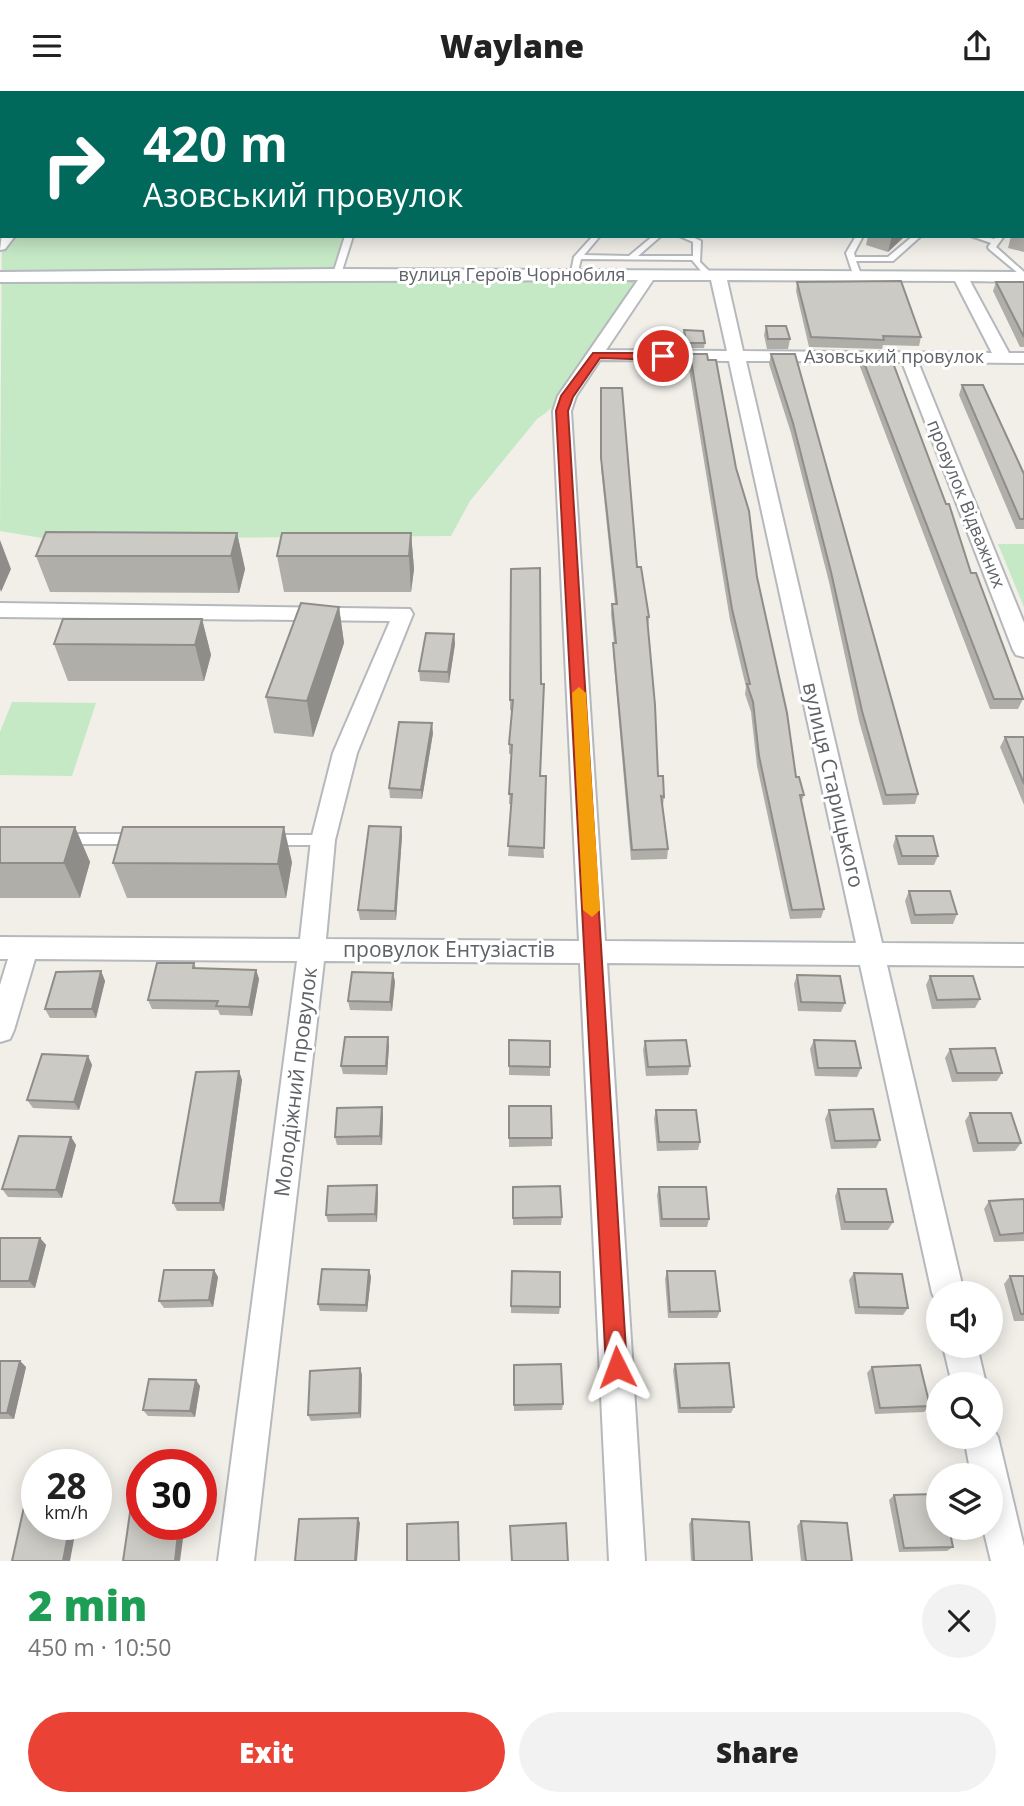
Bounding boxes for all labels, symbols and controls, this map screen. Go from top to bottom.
text: Waylane [440,24,584,67]
icon: menu [28,27,66,65]
icon: share [958,27,996,65]
text: 420 m [143,110,288,176]
icon: right [28,119,119,210]
text: Азовський провулок [143,173,463,216]
street label: вулиця Героїв Чорнобиля [399,262,625,286]
pin [633,326,693,386]
icon: arrive [644,337,682,375]
street label: Азовський провулок [804,344,985,368]
street label: провулок Відважних [922,416,1012,592]
street label: вулиця Старицького [797,679,871,890]
street label: провулок Ентузіастів [343,935,555,963]
street label: Молодіжний провулок [267,965,323,1198]
map controls [926,1281,1003,1540]
button: sound [926,1281,1003,1358]
position arrow [580,1330,654,1404]
button: search [926,1372,1003,1449]
speed limit sign: 30 [126,1449,217,1540]
text: 28 [46,1462,87,1509]
button: layers [926,1463,1003,1540]
text: km/h [45,1500,88,1524]
text: 2 min [28,1576,147,1633]
button: close [922,1584,996,1658]
text: 450 m · 10:50 [28,1631,171,1663]
button: Exit [28,1712,505,1792]
button: Share [519,1712,996,1792]

